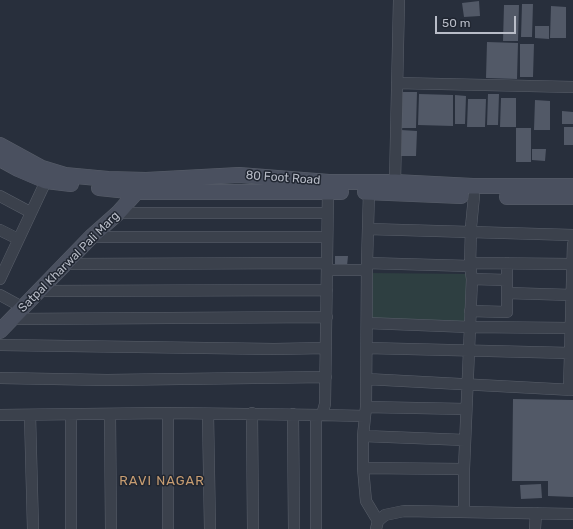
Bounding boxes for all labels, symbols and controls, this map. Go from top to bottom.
scale bar [437,8,518,34]
text: 50 m [442,16,470,30]
street label: 80 Foot Road [245,168,321,188]
street label: Satpal Kharwal Pali Marg [16,209,122,315]
district label: RAVI NAGAR [119,473,205,489]

